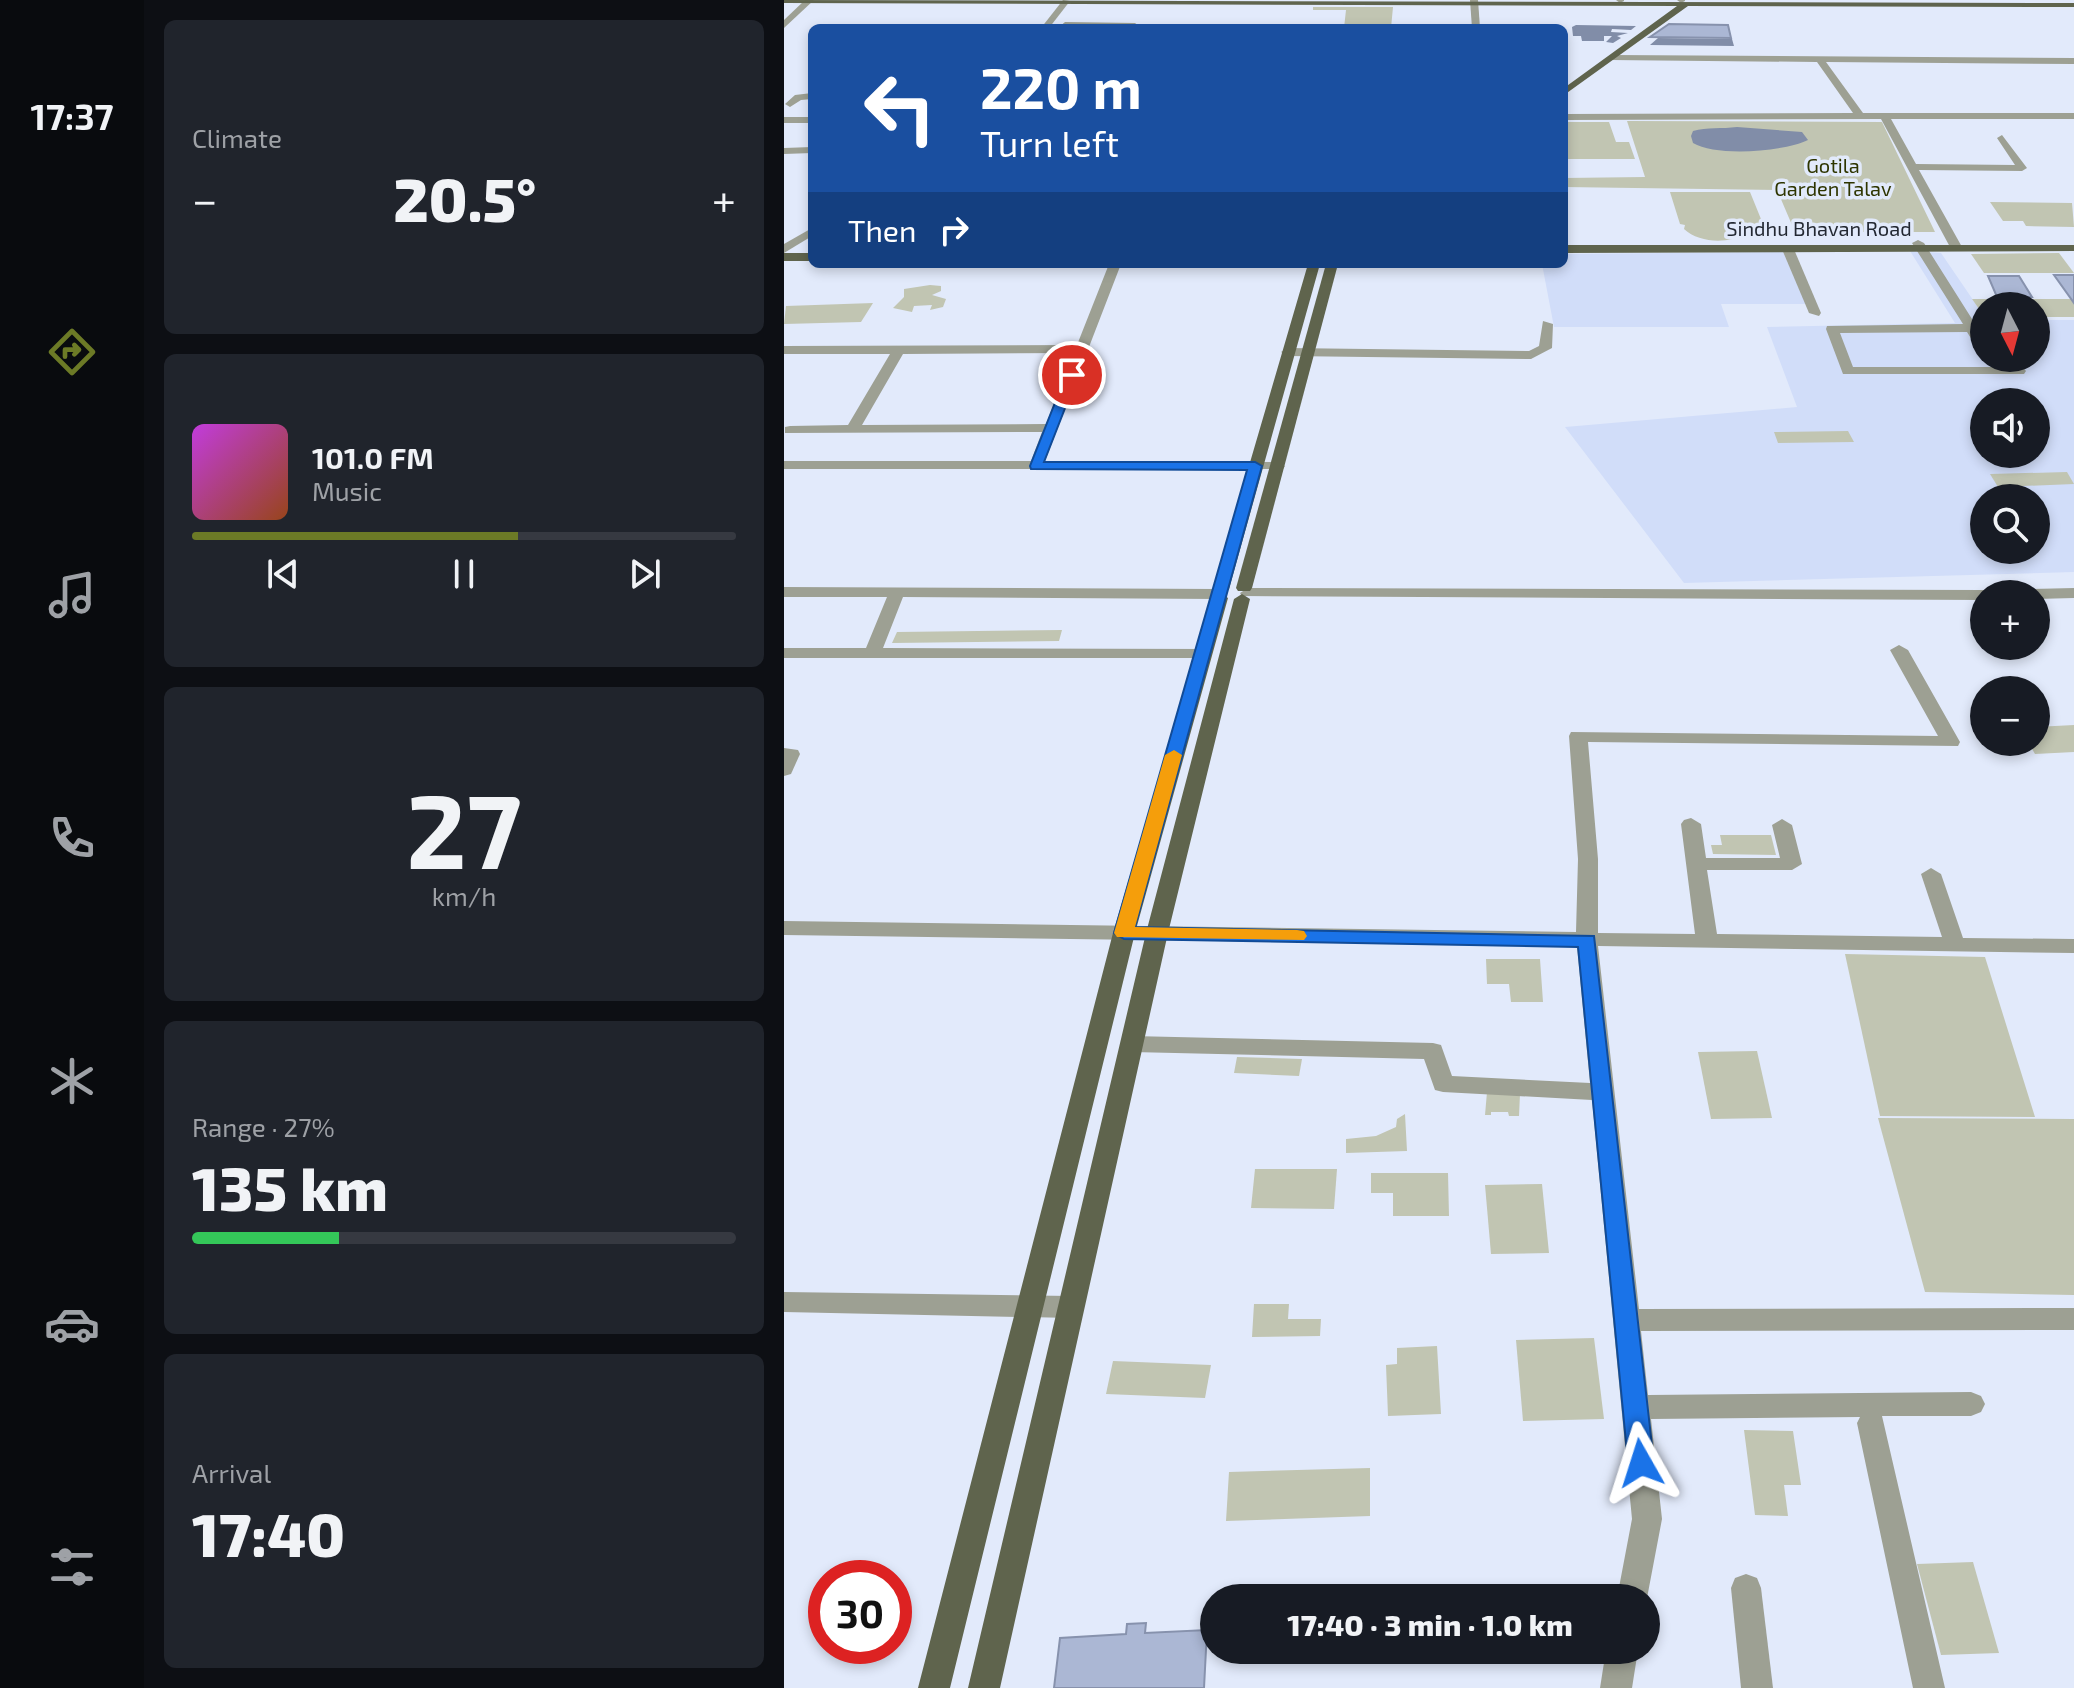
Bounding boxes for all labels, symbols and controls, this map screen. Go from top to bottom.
text: 220 m [980,53,1142,120]
icon: left [848,56,952,160]
text: 17:37 [30,94,114,137]
text: Turn left [980,121,1119,164]
text: Climate [192,122,282,153]
park label: Gotila Garden Talav [1774,153,1892,200]
text: 20.5° [393,162,536,234]
text: − [192,172,218,225]
text: + [712,172,736,225]
icon: right [932,208,976,252]
text: Then [848,212,916,248]
street label: Sindhu Bhavan Road [1726,216,1912,240]
north arrow [1970,292,2050,372]
map controls [1970,292,2050,756]
icon: directions [44,324,100,380]
pin [1038,341,1106,409]
icon: arrive [1050,353,1094,397]
button: sound [1970,388,2050,468]
text: 101.0 FM [312,439,434,475]
text: Music [312,475,382,506]
button: search [1970,484,2050,564]
icon: previous [261,552,305,596]
icon: pause [442,552,486,596]
icon: next [623,552,667,596]
icon: music [44,567,100,623]
button: + [1970,580,2050,660]
button: − [1970,676,2050,756]
text: 27 [406,765,522,890]
icon: phone [44,810,100,866]
text: km/h [432,880,496,911]
icon: climate [44,1053,100,1109]
text: Range · 27% [192,1111,335,1142]
text: 135 km [192,1151,388,1223]
icon: car [44,1296,100,1352]
position arrow [1599,1421,1683,1505]
text: Arrival [192,1457,271,1488]
text: 17:40 [192,1497,345,1569]
icon: filters [44,1539,100,1595]
speed limit sign: 30 [808,1560,912,1664]
text: 17:40 · 3 min · 1.0 km [1287,1606,1573,1642]

